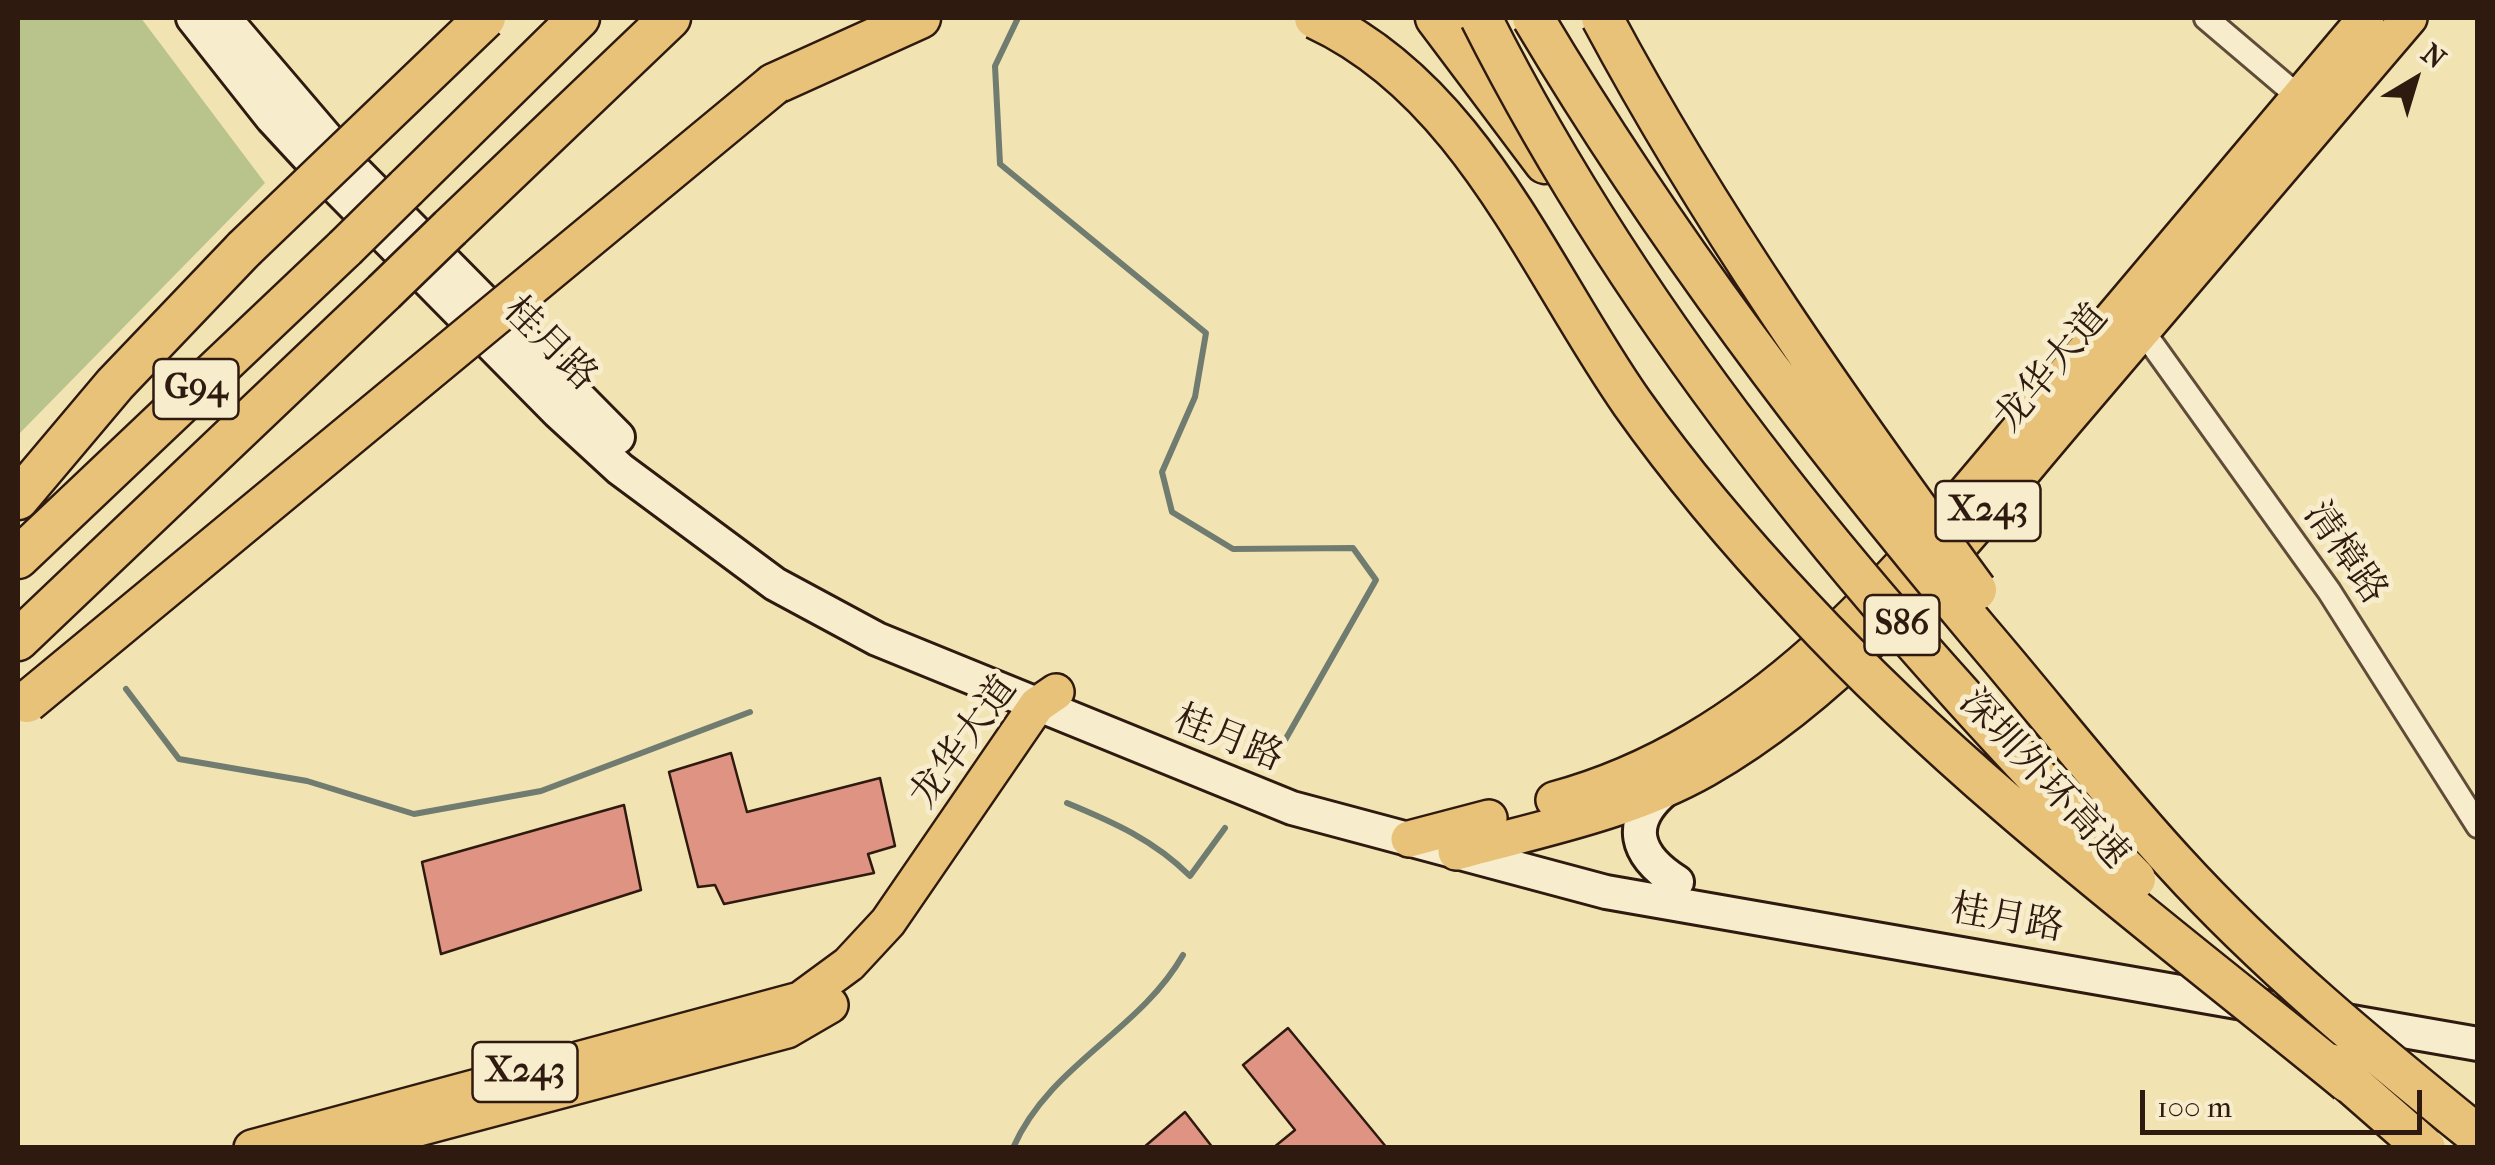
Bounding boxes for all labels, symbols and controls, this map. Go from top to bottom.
north arrow [2365,30,2465,130]
text: N [2415,36,2452,76]
street label: 桂月路 [493,289,605,401]
street label: 龙华大道 [1987,296,2119,442]
road number: G94 [154,359,238,419]
road number: X243 [1936,481,2040,541]
street label: 清樟路 [2293,494,2395,614]
road number: S86 [1864,595,1940,655]
street label: 龙华大道 [902,668,1028,818]
street label: 深圳外环高速 [1949,681,2137,879]
street label: 桂月路 [1167,698,1289,782]
street label: 桂月路 [1947,888,2067,952]
road number: X243 [472,1042,578,1102]
scale bar [2145,1070,2428,1132]
text: 100 m [2157,1090,2232,1125]

